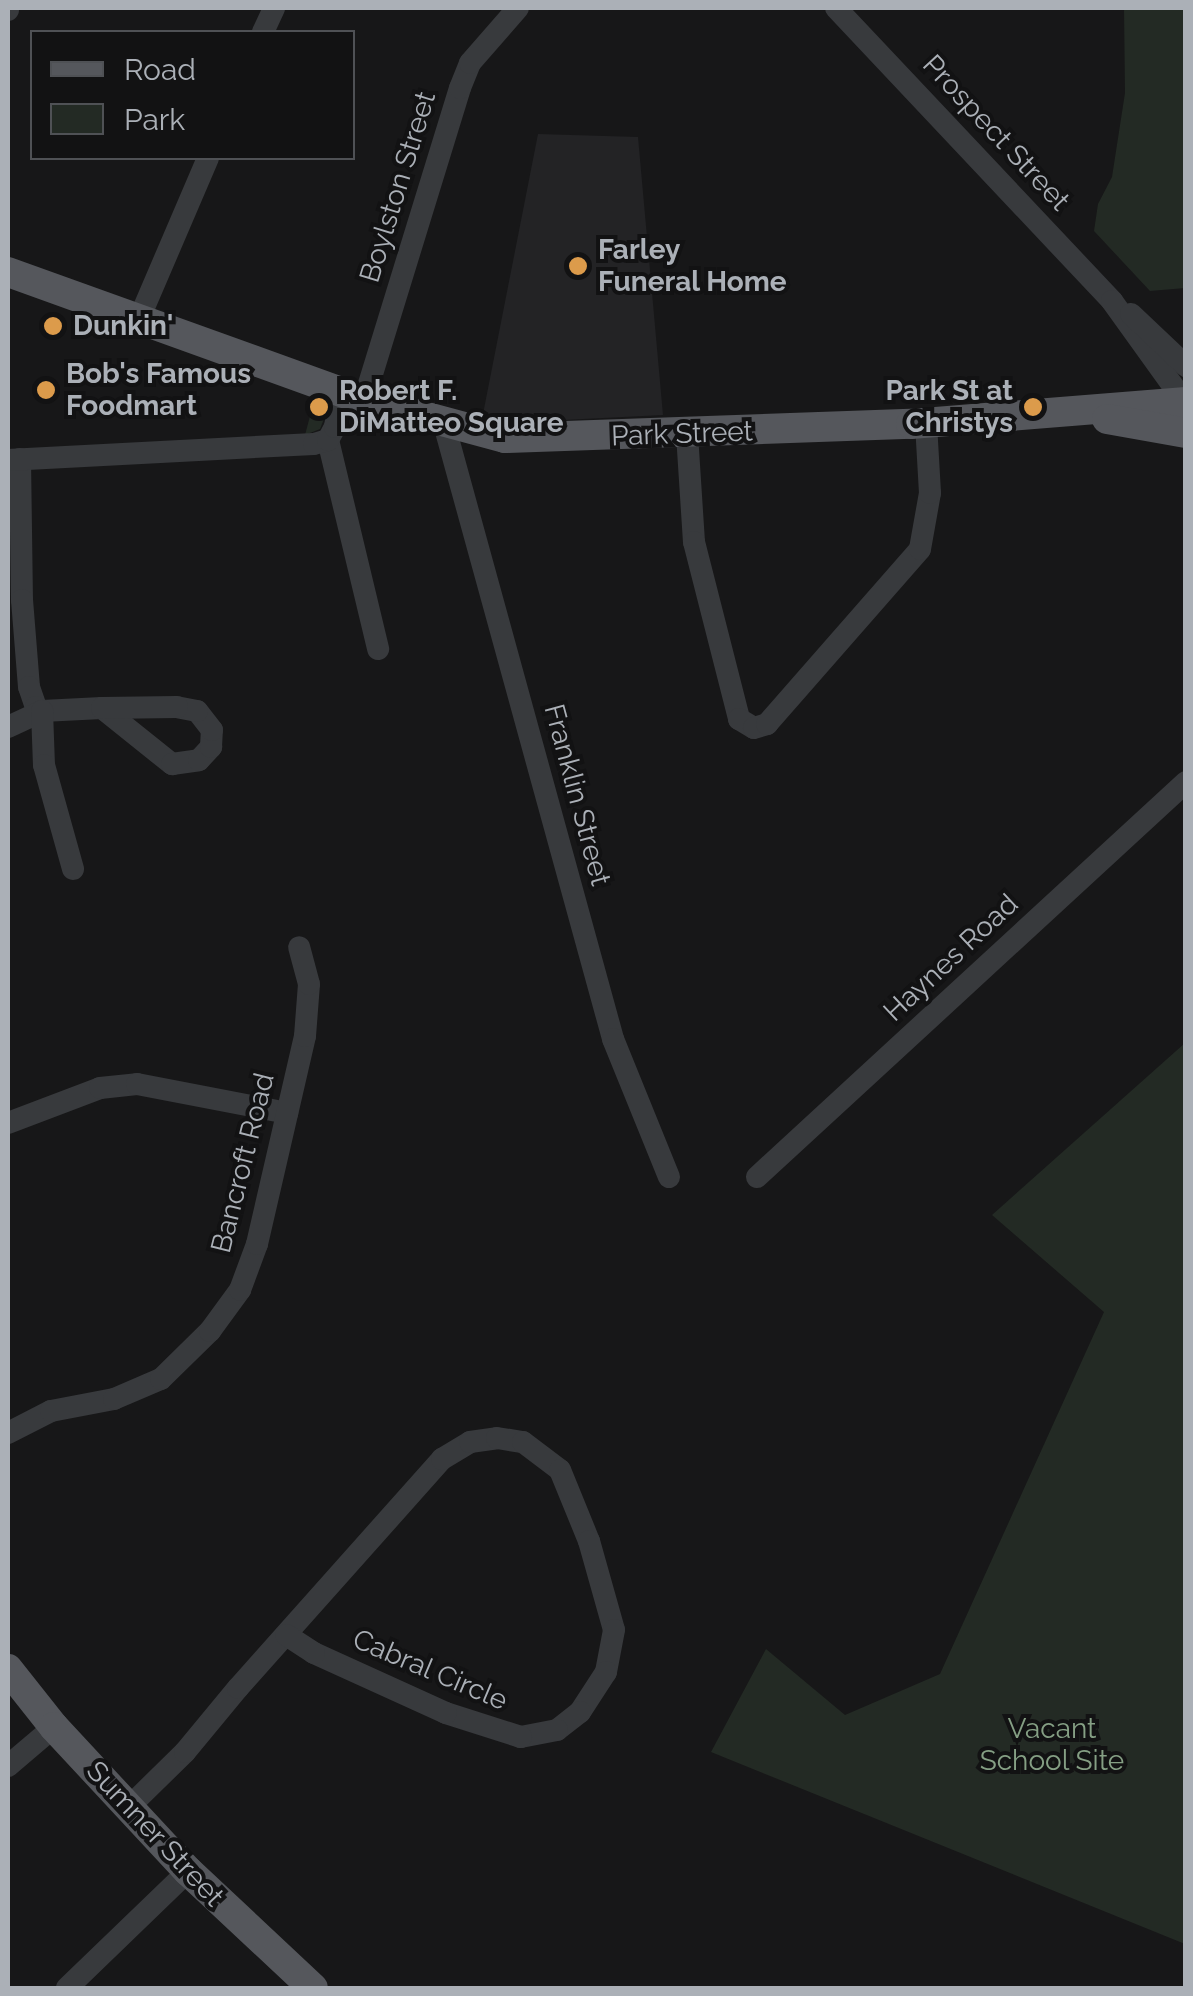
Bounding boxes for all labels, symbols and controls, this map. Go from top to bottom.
legend [30,30,355,160]
street label: Prospect Street [915,48,1077,218]
text: Road [124,52,196,87]
street label: Boylston Street [353,87,443,287]
text: Park [124,102,185,137]
place label: Farley Funeral Home [598,233,787,299]
marker: Farley Funeral Home [567,255,589,277]
place label: Dunkin' [73,309,173,343]
marker: Dunkin' [42,315,64,337]
place label: Bob's Famous Foodmart [66,357,251,423]
place label: Robert F. DiMatteo Square [339,374,564,440]
place label: Park St at Christys [886,374,1013,440]
marker: Bob's Famous Foodmart [35,379,57,401]
marker: Robert F. DiMatteo Square [308,396,330,418]
marker: Park St at Christys [1022,396,1044,418]
street label: Park Street [610,415,754,453]
street label: Franklin Street [537,701,617,889]
street label: Haynes Road [877,887,1025,1029]
street label: Bancroft Road [204,1070,282,1256]
street label: Cabral Circle [347,1622,513,1718]
park label: Vacant School Site [979,1712,1125,1778]
street label: Sumner Street [79,1754,231,1914]

